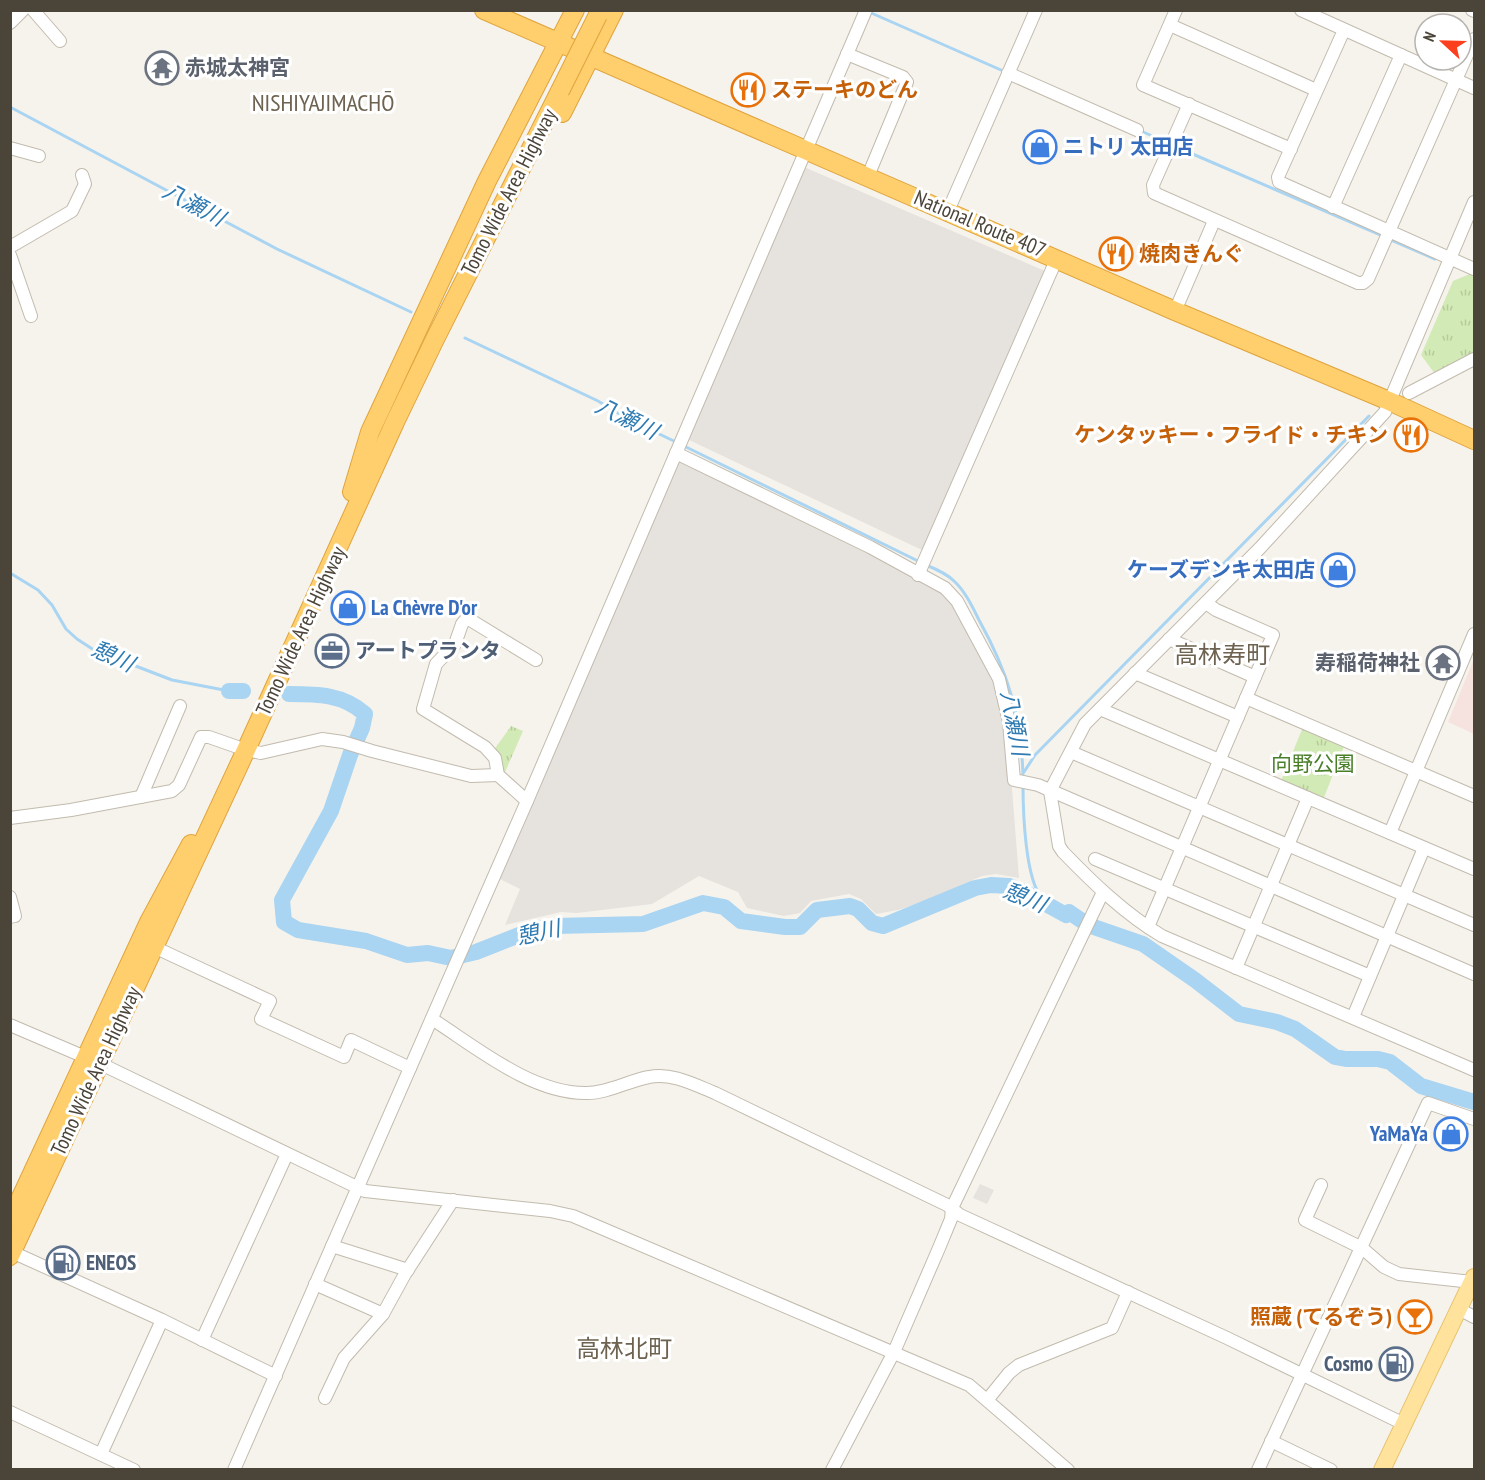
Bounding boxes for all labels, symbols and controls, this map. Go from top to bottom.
north arrow [1413,12,1473,72]
text: N [1418,29,1440,44]
temple icon: 赤城太神宮 [144,50,180,86]
place label: 赤城太神宮 [185,54,290,81]
restaurant icon: ステーキのどん [730,72,766,108]
place label: ステーキのどん [771,76,918,103]
district label: NISHIYAJIMACHŌ [252,87,394,118]
street label: Tomo Wide Area Highway [455,104,562,280]
shop icon: ニトリ 太田店 [1022,129,1058,165]
place label: ニトリ 太田店 [1063,133,1193,160]
water label: 八瀬川 [158,176,231,233]
street label: National Route 407 [910,184,1050,263]
restaurant icon: 焼肉きんぐ [1098,236,1134,272]
place label: 焼肉きんぐ [1139,240,1244,267]
water label: 八瀬川 [591,391,665,446]
restaurant icon: ケンタッキー・フライド・チキン [1393,417,1429,453]
place label: ケンタッキー・フライド・チキン [1074,421,1388,448]
street label: Tomo Wide Area Highway [250,542,352,720]
shop icon: ケーズデンキ太田店 [1320,552,1356,588]
place label: ケーズデンキ太田店 [1127,556,1315,583]
shop icon: La Chèvre D'or [330,590,366,626]
place label: La Chèvre D'or [371,594,478,621]
office icon: アートプランタ [314,633,350,669]
water label: 憩川 [87,634,141,679]
place label: アートプランタ [355,637,501,664]
district label: 高林寿町 [1174,639,1270,670]
temple icon: 寿稲荷神社 [1425,645,1461,681]
place label: 寿稲荷神社 [1315,649,1420,676]
water label: 八瀬川 [995,688,1035,760]
park label: 向野公園 [1271,750,1355,777]
water label: 憩川 [999,876,1052,919]
water label: 憩川 [514,913,564,950]
street label: Tomo Wide Area Highway [45,982,147,1160]
shop icon: YaMaYa [1433,1116,1469,1152]
place label: YaMaYa [1369,1120,1428,1147]
fuel station icon: ENEOS [45,1245,81,1281]
place label: ENEOS [86,1249,136,1276]
bar icon: 照蔵 (てるぞう) [1397,1299,1433,1335]
place label: 照蔵 (てるぞう) [1250,1303,1392,1330]
district label: 高林北町 [576,1333,672,1364]
fuel station icon: Cosmo [1378,1346,1414,1382]
place label: Cosmo [1324,1350,1373,1377]

